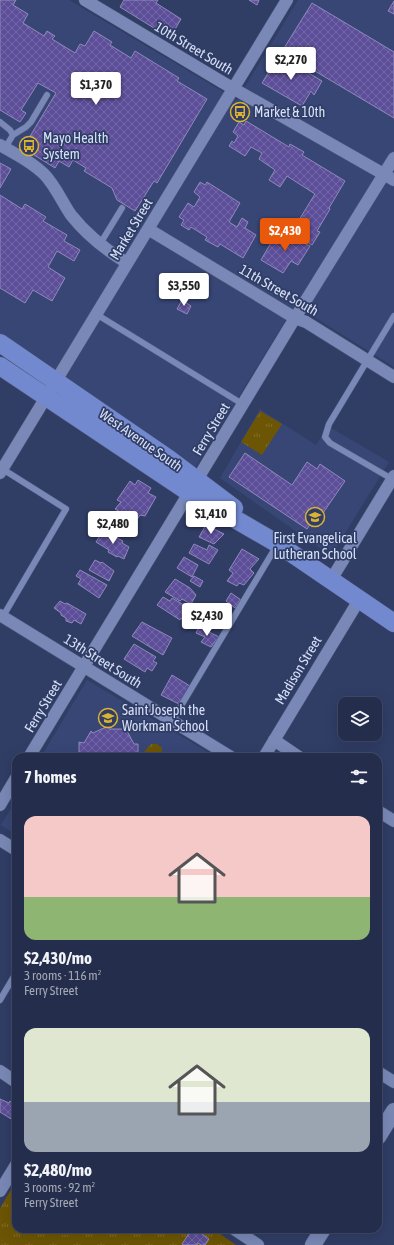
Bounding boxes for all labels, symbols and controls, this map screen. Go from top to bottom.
street label: 10th Street South [152,18,236,78]
pin: $2,270 [258,47,324,81]
text: $2,270 [275,52,307,67]
pin: $1,370 [63,72,129,106]
text: $1,370 [80,77,112,92]
bus stop icon: Market & 10th [229,101,251,123]
place label: Market & 10th [254,104,325,120]
place label: Mayo Health System [43,130,109,162]
bus stop icon: Mayo Health System [18,135,40,157]
street label: Market Street [106,195,156,263]
pin: $2,430 [252,218,318,252]
text: $2,430 [269,223,301,238]
street label: 11th Street South [237,261,321,319]
pin: $3,550 [151,273,217,307]
text: $3,550 [168,278,200,293]
street label: Ferry Street [189,400,233,458]
street label: West Avenue South [96,405,186,475]
pin: $1,410 [178,501,244,535]
text: $1,410 [195,506,227,521]
school or university icon: First Evangelical Lutheran School [304,506,326,528]
pin: $2,480 [80,511,146,545]
text: $2,480 [97,516,129,531]
place label: First Evangelical Lutheran School [273,530,357,562]
pin: $2,430 [174,603,240,637]
text: $2,430 [191,608,223,623]
street label: 13th Street South [61,631,145,691]
street label: Madison Street [271,633,325,707]
street label: Ferry Street [21,677,65,735]
map controls [338,697,382,741]
button: layers [338,697,382,741]
place label: Saint Joseph the Workman School [122,702,209,734]
school or university icon: Saint Joseph the Workman School [97,707,119,729]
icon: filters [348,766,370,788]
text: 7 homes [24,767,77,787]
icon: home [161,842,233,914]
text: $2,430/mo [24,948,92,968]
text: 3 rooms · 116 m² [24,968,101,983]
text: Ferry Street [24,983,78,998]
icon: home [161,1054,233,1126]
text: $2,480/mo [24,1160,92,1180]
text: 3 rooms · 92 m² [24,1180,95,1195]
text: Ferry Street [24,1195,78,1210]

